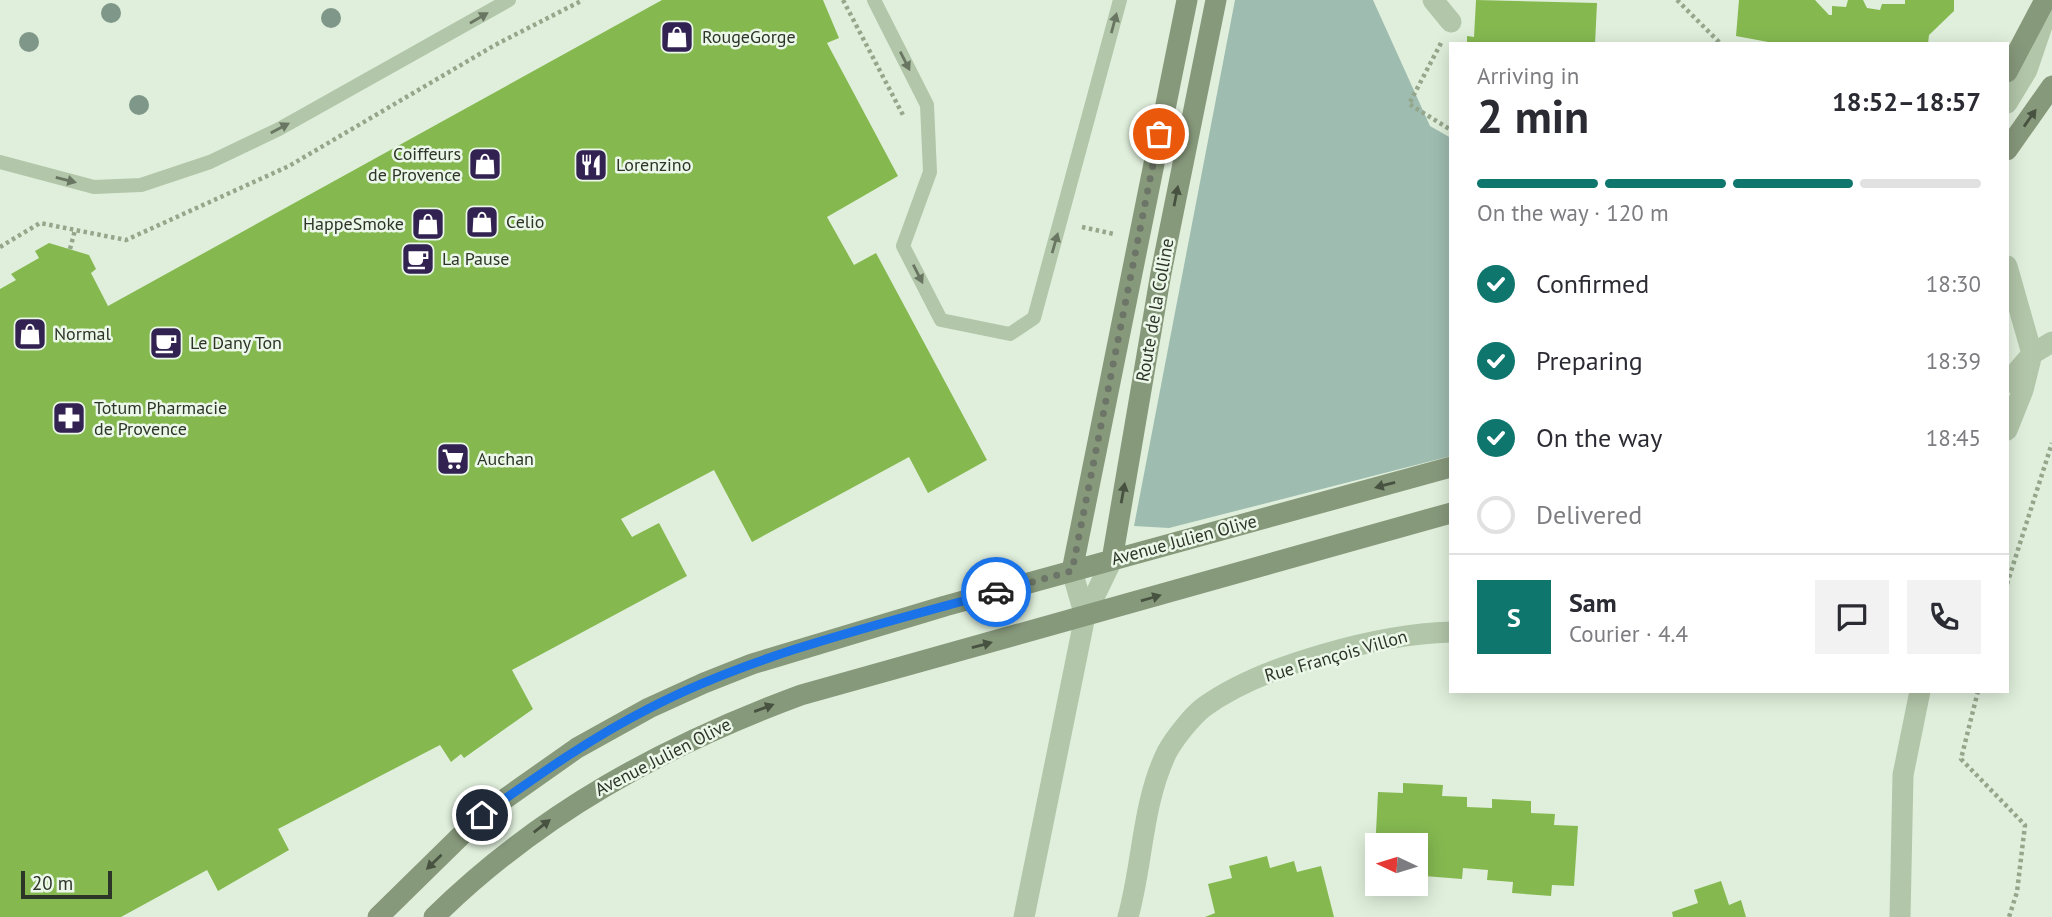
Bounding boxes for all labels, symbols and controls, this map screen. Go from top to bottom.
one-way arrow [470,11,489,24]
one-way arrow [1109,12,1120,34]
shop icon: RougeGorge [658,18,696,56]
place label: RougeGorge [702,25,796,48]
one-way arrow [899,51,910,71]
text: Arriving in [1477,61,1579,90]
text: 18:52–18:57 [1832,85,1981,118]
text: 2 min [1477,86,1589,146]
pin [1129,104,1189,164]
one-way arrow [2023,109,2037,127]
icon: bag [1140,115,1178,153]
one-way arrow [271,122,291,134]
place label: Coiffeurs de Provence [368,142,461,186]
shop icon: Coiffeurs de Provence [466,145,504,183]
restaurant icon: Lorenzino [572,146,610,184]
place label: Lorenzino [616,153,691,176]
one-way arrow [55,175,77,186]
one-way arrow [1171,185,1182,207]
text: On the way · 120 m [1477,198,1669,227]
shop icon: Celio [463,203,501,241]
shop icon: HappeSmoke [409,205,447,243]
place label: Celio [506,210,545,233]
place label: HappeSmoke [303,212,404,235]
one-way arrow [1050,232,1060,253]
street label: Route de la Colline [1131,236,1178,383]
cafe icon: La Pause [399,240,437,278]
place label: La Pause [442,247,509,270]
one-way arrow [912,265,924,284]
icon: check [1477,265,1515,303]
text: Confirmed [1536,267,1649,300]
text: 18:30 [1926,269,1981,298]
shop icon: Normal [11,315,49,353]
place label: Normal [54,322,111,345]
cafe icon: Le Dany Ton [147,324,185,362]
place label: Le Dany Ton [190,331,282,354]
icon: check [1477,342,1515,380]
text: Preparing [1536,344,1643,377]
text: 18:39 [1926,346,1981,375]
place label: Totum Pharmacie de Provence [94,396,227,440]
pharmacy icon: Totum Pharmacie de Provence [50,399,88,437]
icon: check [1477,419,1515,457]
text: On the way [1536,421,1662,454]
text: 18:45 [1926,423,1981,452]
supermarket icon: Auchan [434,440,472,478]
place label: Auchan [477,447,534,470]
one-way arrow [1374,480,1396,491]
one-way arrow [1118,482,1129,504]
text: Delivered [1536,498,1642,531]
street label: Avenue Julien Olive [1109,509,1259,570]
courier [961,557,1031,627]
icon: car [977,573,1015,611]
button: chat [1815,580,1889,654]
button: phone [1907,580,1981,654]
text: Sam [1569,586,1617,619]
one-way arrow [1141,592,1162,602]
text: S [1507,601,1521,634]
text: Courier · 4.4 [1569,619,1688,648]
street label: Rue François Villon [1262,624,1410,687]
one-way arrow [972,639,993,649]
one-way arrow [754,703,775,714]
street label: Avenue Julien Olive [591,712,735,801]
pin [452,785,512,845]
icon: home [463,796,501,834]
one-way arrow [533,819,551,834]
north arrow [1365,833,1428,896]
map controls [1365,833,1428,896]
one-way arrow [426,854,443,870]
scale bar [21,868,112,900]
text: 20 m [32,871,73,895]

